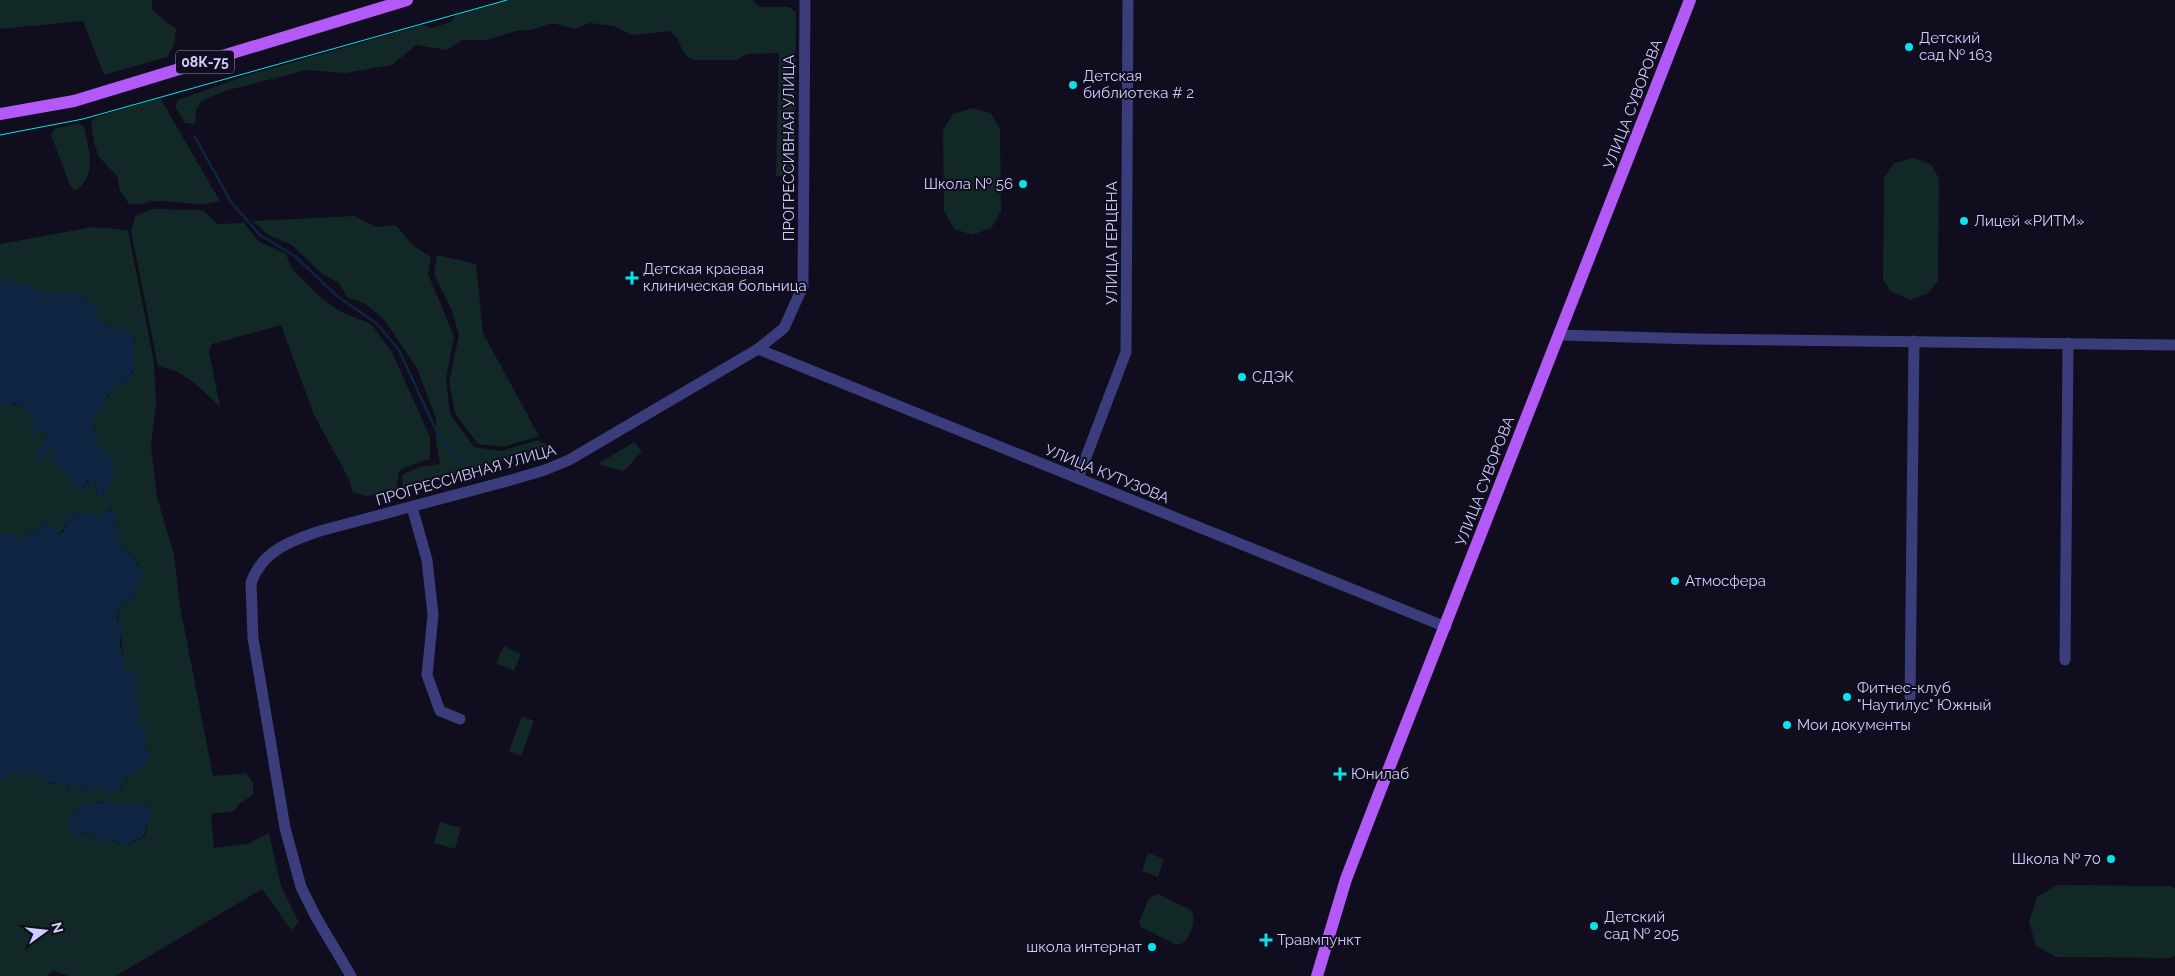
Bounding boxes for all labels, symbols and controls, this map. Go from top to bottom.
place label: Детский сад № 163 [1919,29,1992,64]
street label: УЛИЦА СУВОРОВА [1600,37,1666,171]
marker: Детский сад № 163 [1903,41,1915,53]
road number: 08К-75 [176,51,234,74]
street label: ПРОГРЕССИВНАЯ УЛИЦА [780,55,798,241]
place label: Детская библиотека # 2 [1083,67,1194,102]
marker: Детская библиотека # 2 [1067,79,1079,91]
place label: Школа № 56 [924,175,1013,193]
marker: Школа № 56 [1017,178,1029,190]
street label: УЛИЦА ГЕРЦЕНА [1103,181,1121,305]
place label: Лицей «РИТМ» [1974,212,2084,230]
marker: Лицей «РИТМ» [1958,215,1970,227]
place label: Детская краевая клиническая больница [643,260,807,295]
marker: Детская краевая клиническая больница [625,271,639,285]
place label: СДЭК [1252,368,1294,386]
marker: СДЭК [1236,371,1248,383]
street label: УЛИЦА СУВОРОВА [1452,414,1518,548]
street label: ПРОГРЕССИВНАЯ УЛИЦА [374,441,558,509]
street label: УЛИЦА КУТУЗОВА [1042,441,1172,507]
place label: Атмосфера [1685,572,1766,590]
marker: Атмосфера [1669,575,1681,587]
place label: Фитнес-клуб "Наутилус" Южный [1857,679,1991,714]
marker: Фитнес-клуб "Наутилус" Южный [1841,691,1853,703]
place label: Мои документы [1797,716,1911,734]
marker: Мои документы [1781,719,1793,731]
place label: Юнилаб [1351,765,1409,783]
marker: Юнилаб [1333,767,1347,781]
place label: Школа № 70 [2012,850,2101,868]
marker: Школа № 70 [2105,853,2117,865]
north arrow [20,906,70,956]
place label: Детский сад № 205 [1604,908,1679,943]
text: N [48,920,67,935]
marker: Детский сад № 205 [1588,920,1600,932]
place label: Травмпункт [1277,931,1361,949]
marker: Травмпункт [1259,933,1273,947]
place label: школа интернат [1026,938,1142,956]
marker: школа интернат [1146,941,1158,953]

